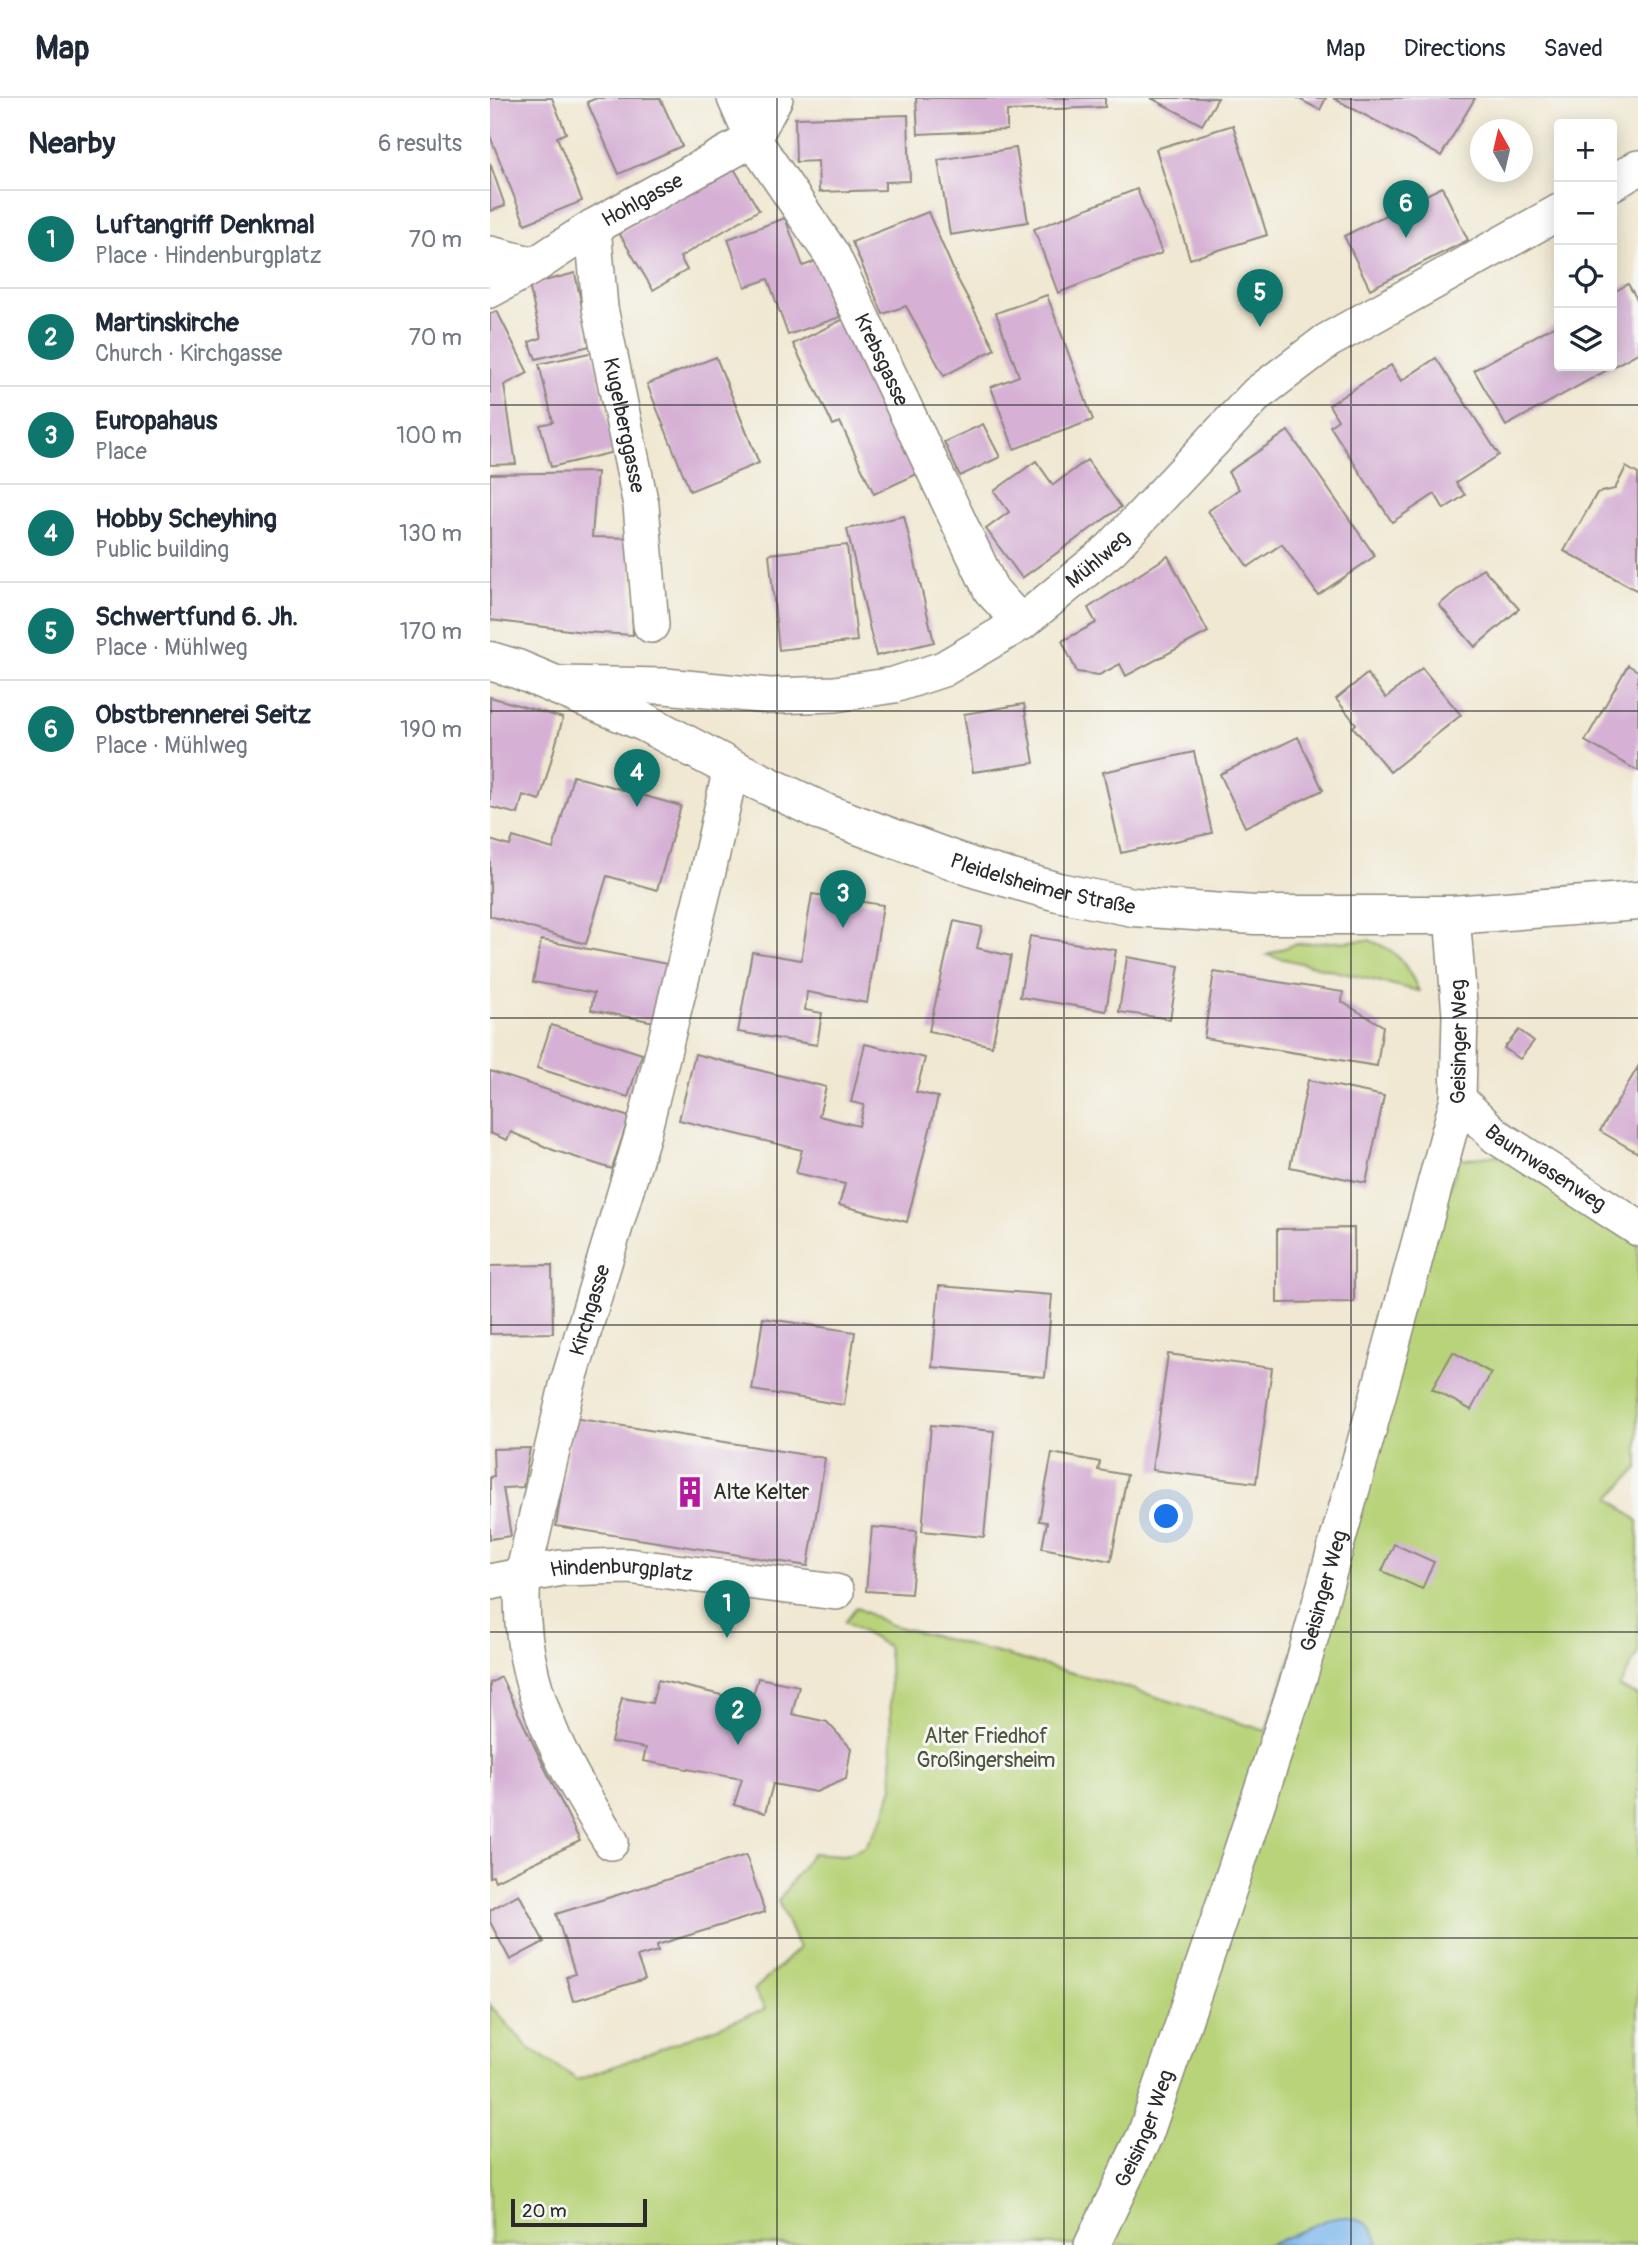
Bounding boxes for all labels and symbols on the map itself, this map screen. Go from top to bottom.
north arrow [1470,119,1533,182]
street label: Hohlgasse [597,166,688,233]
pin: 6 [1383,180,1429,238]
pin: 5 [1237,269,1283,327]
street label: Krebsgasse [848,309,915,411]
street label: Kugelberggasse [597,355,652,496]
street label: Mühlweg [1060,524,1135,594]
pin: 4 [614,749,660,807]
street label: Pleidelsheimer Straße [946,847,1138,921]
pin: 3 [820,870,866,928]
street label: Geisinger Weg [1444,978,1474,1104]
street label: Baumwasenweg [1479,1119,1612,1217]
street label: Kirchgasse [563,1260,616,1359]
building icon: Alte Kelter [673,1475,707,1509]
place label: Alte Kelter [713,1479,810,1506]
your location [1149,1499,1183,1533]
street label: Geisinger Weg [1294,1527,1353,1654]
street label: Hindenburgplatz [547,1552,695,1588]
pin: 1 [704,1580,750,1638]
pin: 2 [715,1687,761,1745]
park label: Alter Friedhof Großingersheim [916,1723,1056,1774]
street label: Geisinger Weg [1108,2066,1180,2192]
scale bar [511,2196,648,2228]

